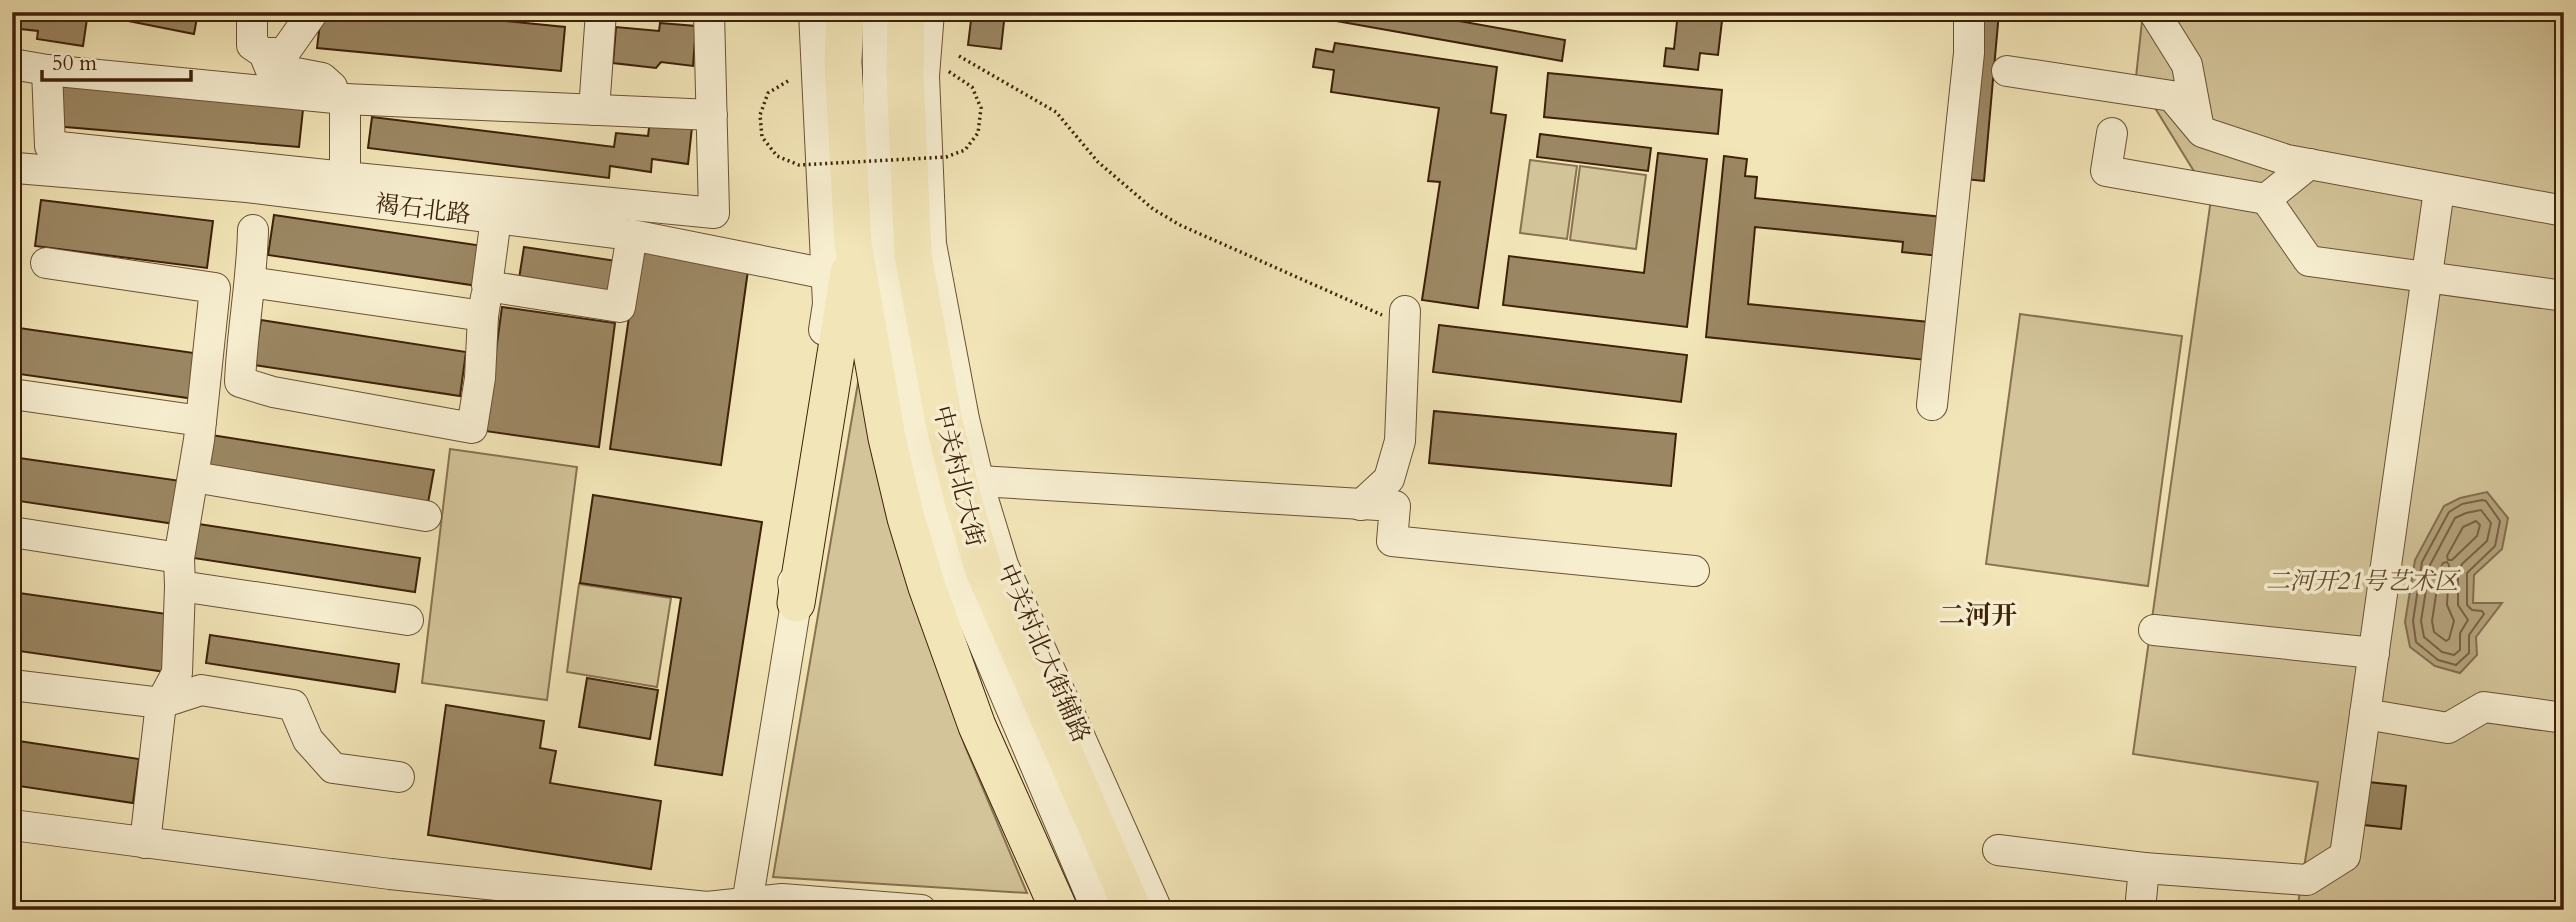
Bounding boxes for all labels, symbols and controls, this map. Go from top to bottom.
scale bar [42,38,191,82]
text: 50 m [52,49,97,78]
street label: 褐石北路 [373,187,473,232]
street label: 中关村北大街 [925,402,992,550]
street label: 中关村北大街辅路 [989,559,1098,748]
park label: 二河开21号艺术区 [2266,565,2461,598]
district label: 二河开 [1939,598,2017,633]

